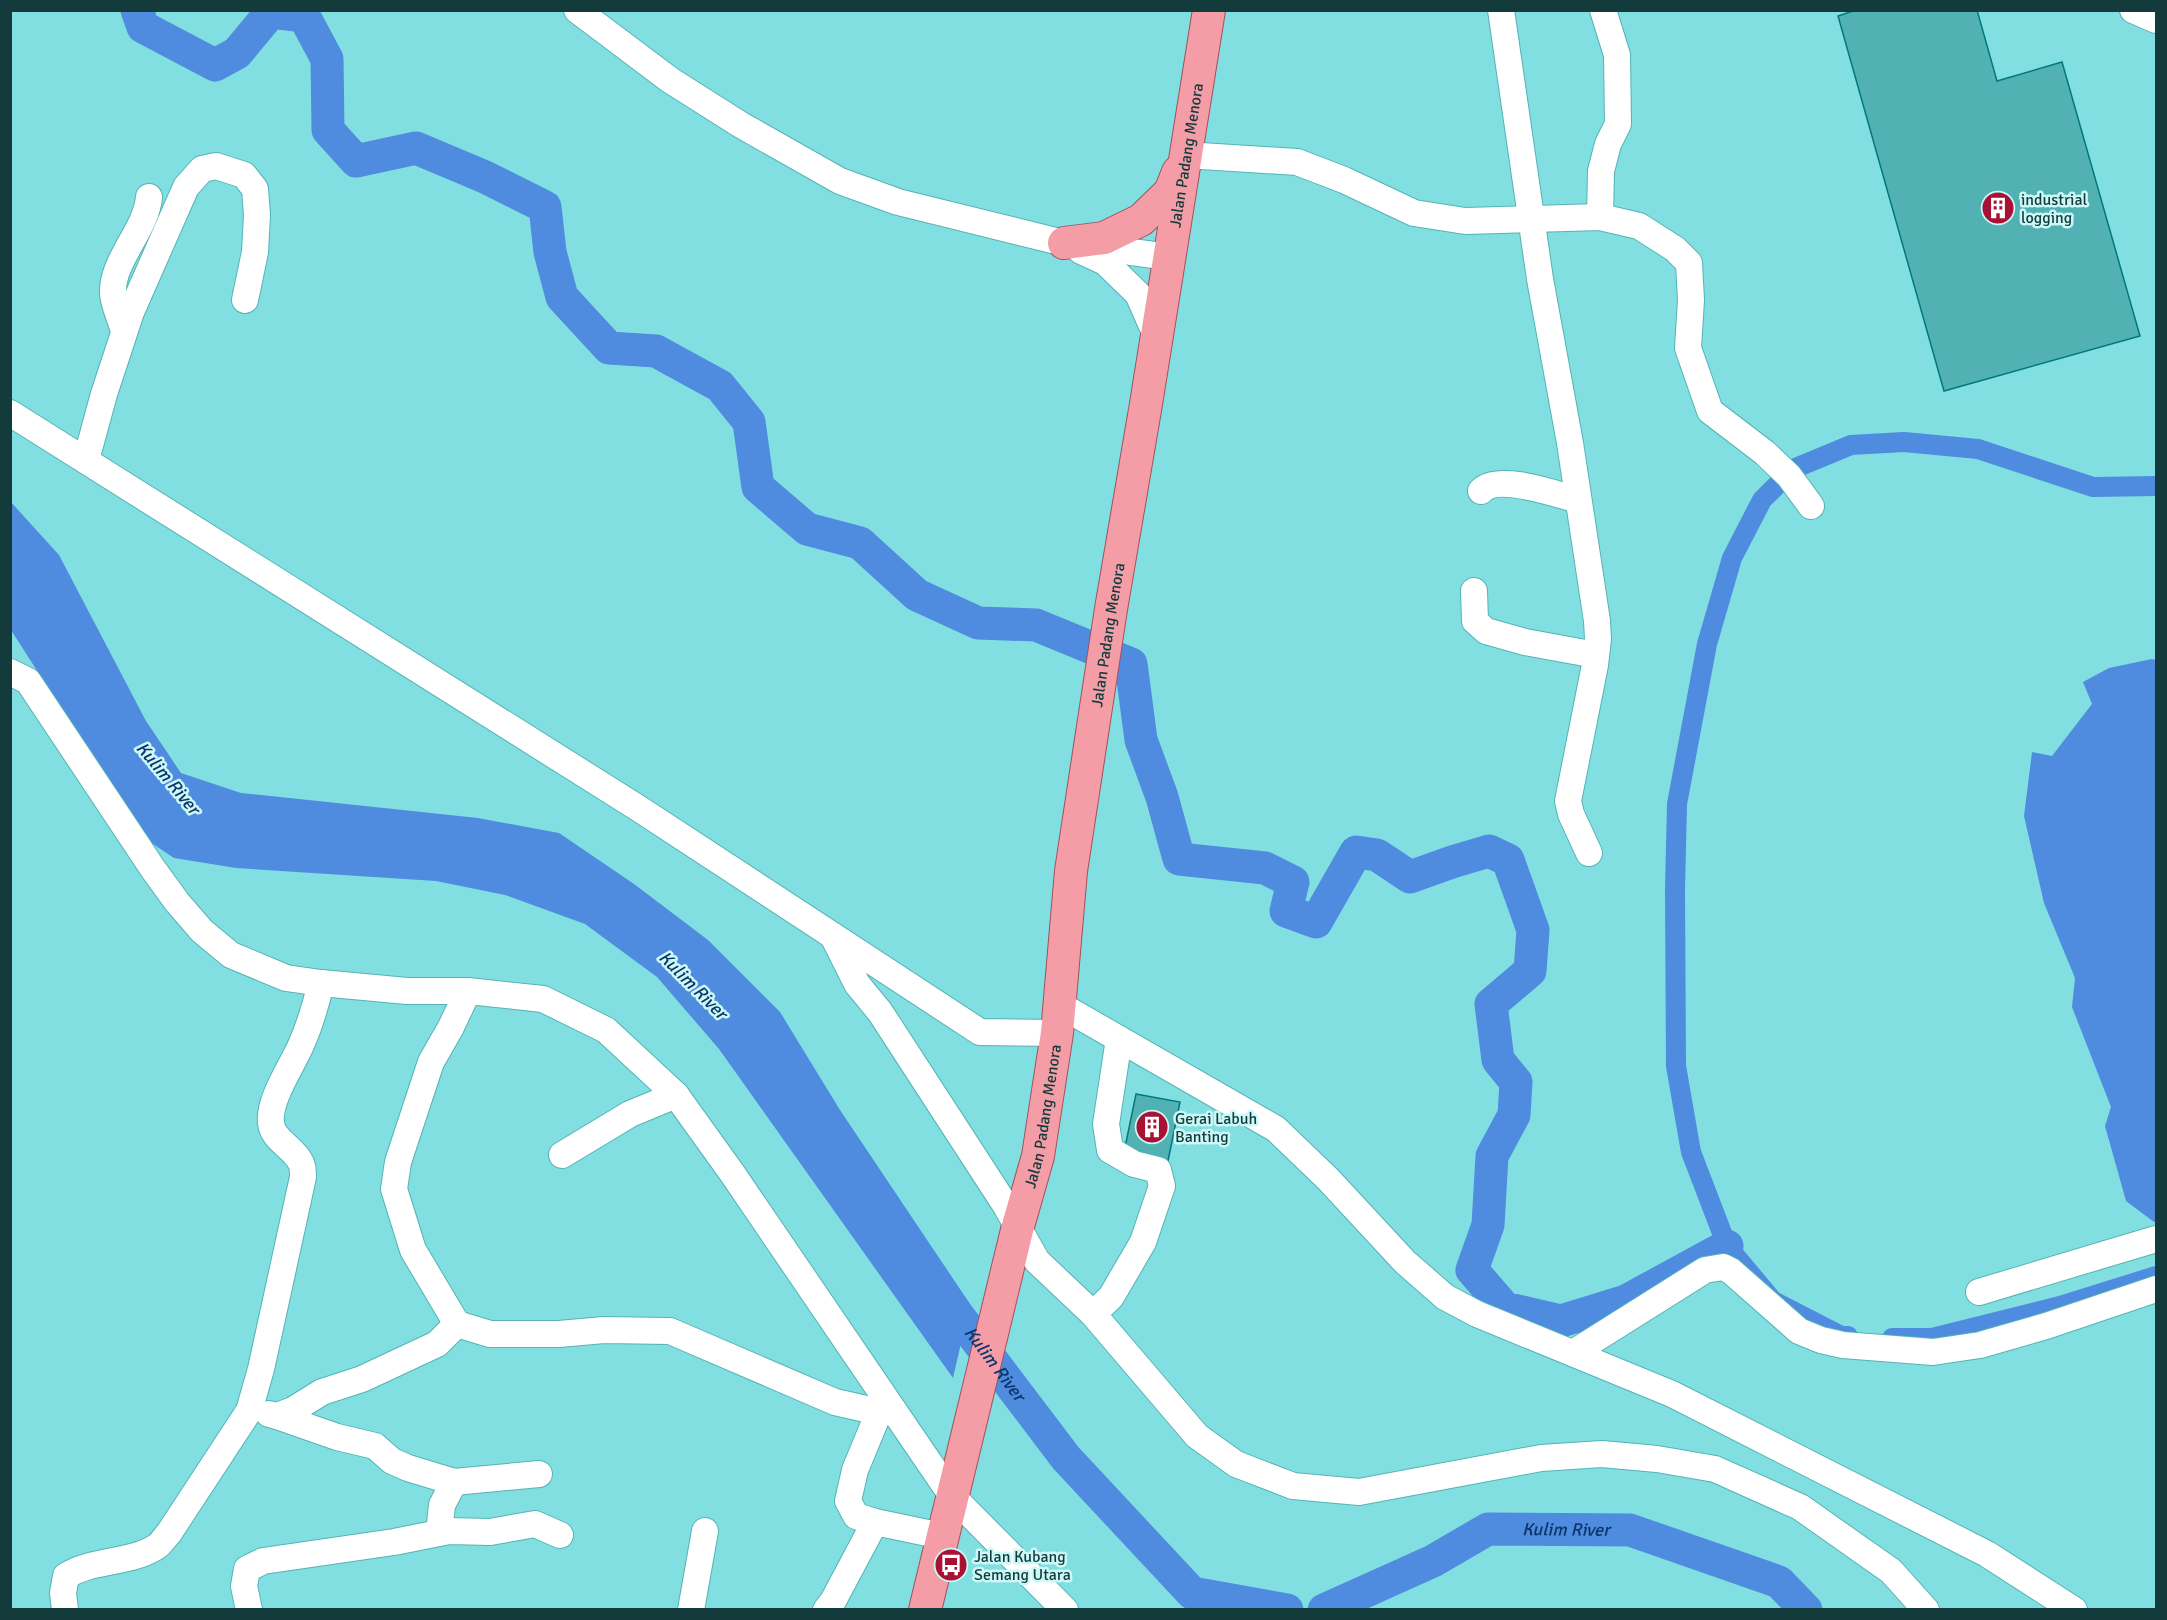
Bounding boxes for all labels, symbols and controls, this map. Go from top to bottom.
street label: Jalan Padang Menora [1165,82,1208,229]
building icon: industrial logging [1980,190,2016,226]
place label: industrial logging [2021,190,2088,228]
street label: Jalan Padang Menora [1087,561,1130,709]
water label: Kulim River [131,737,206,820]
water label: Kulim River [654,946,733,1025]
street label: Jalan Padang Menora [1020,1043,1066,1191]
building icon: Gerai Labuh Banting [1134,1109,1170,1145]
place label: Gerai Labuh Banting [1175,1109,1257,1147]
water label: Kulim River [959,1322,1031,1407]
water label: Kulim River [1522,1518,1612,1541]
bus stop icon: Jalan Kubang Semang Utara [933,1547,969,1583]
place label: Jalan Kubang Semang Utara [974,1547,1071,1585]

